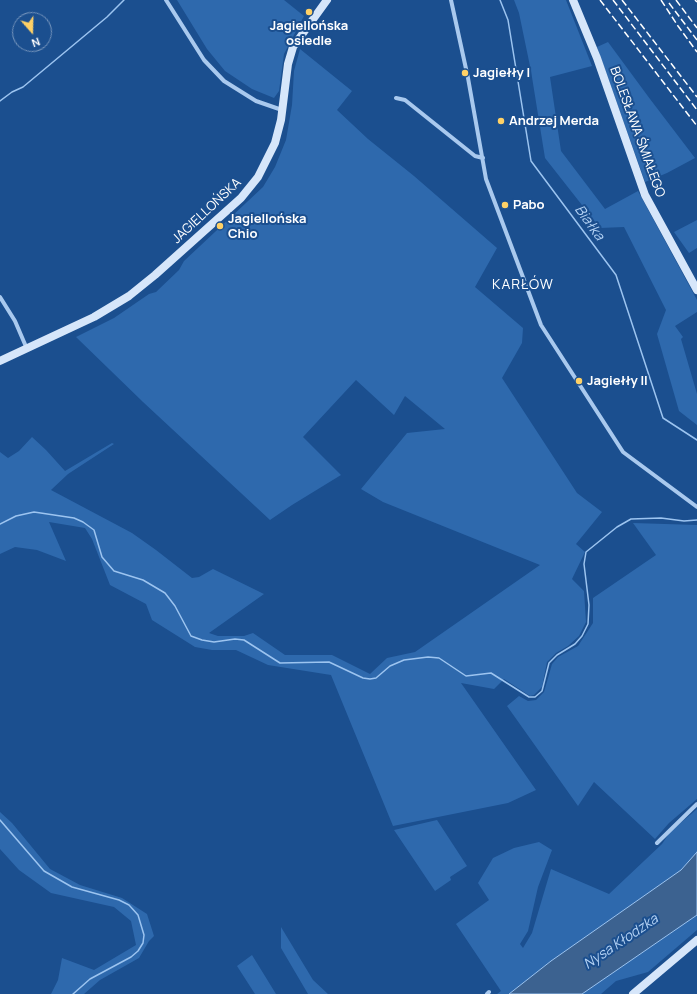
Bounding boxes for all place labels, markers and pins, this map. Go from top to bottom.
marker: Jagiellońska osiedle [304,7,314,17]
place label: Jagiellońska osiedle [270,18,348,49]
place label: Jagiełły I [473,65,530,81]
marker: Jagiełły I [460,68,470,78]
place label: Andrzej Merda [509,113,599,129]
marker: Andrzej Merda [496,116,506,126]
place label: Pabo [513,197,545,213]
marker: Pabo [500,200,510,210]
place label: Jagiellońska Chio [228,211,306,242]
marker: Jagiellońska Chio [215,221,225,231]
place label: Jagiełły II [587,373,648,389]
marker: Jagiełły II [574,376,584,386]

